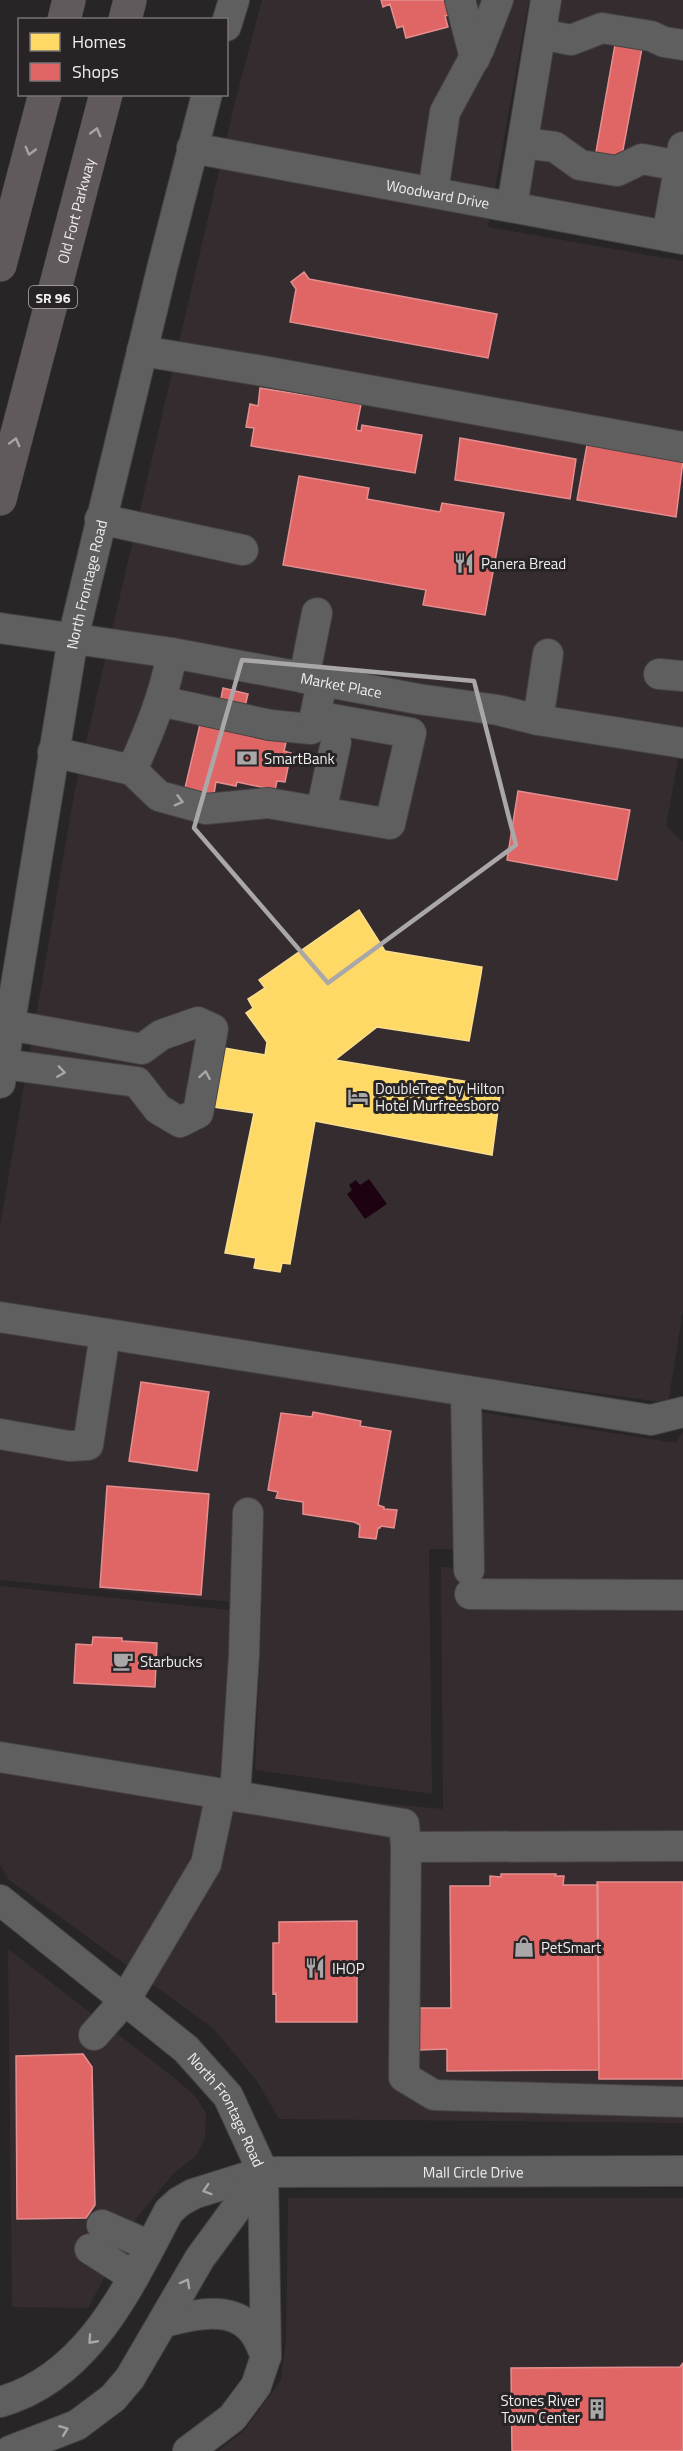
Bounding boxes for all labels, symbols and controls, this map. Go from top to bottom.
legend [18,18,228,96]
text: Homes [72,28,126,55]
text: Shops [72,58,119,85]
one-way arrow [89,127,101,137]
one-way arrow [24,146,37,156]
street label: Old Fort Parkway [51,155,100,266]
street label: Woodward Drive [384,173,491,214]
road number: SR 96 [29,286,77,308]
one-way arrow [7,437,20,447]
street label: North Frontage Road [60,517,113,651]
restaurant icon: Panera Bread [452,551,476,575]
place label: Panera Bread [481,552,566,575]
street label: Market Place [299,666,384,704]
bank icon: SmartBank [235,746,259,770]
place label: SmartBank [264,747,335,770]
one-way arrow [173,794,184,806]
one-way arrow [56,1065,66,1077]
one-way arrow [198,1070,211,1080]
place label: DoubleTree by Hilton Hotel Murfreesboro [375,1077,505,1117]
hotel icon: DoubleTree by Hilton Hotel Murfreesboro [346,1085,370,1109]
cafe icon: Starbucks [111,1649,135,1673]
place label: Starbucks [140,1650,203,1673]
shop icon: PetSmart [512,1935,536,1959]
place label: PetSmart [541,1936,602,1959]
restaurant icon: IHOP [303,1956,327,1980]
place label: IHOP [332,1957,365,1980]
street label: North Frontage Road [182,2047,271,2171]
street label: Mall Circle Drive [423,2160,523,2183]
one-way arrow [202,2182,213,2195]
one-way arrow [179,2279,190,2289]
one-way arrow [88,2333,99,2344]
place label: Stones River Town Center [501,2389,580,2429]
building icon: Stones River Town Center [585,2397,609,2421]
one-way arrow [58,2424,69,2437]

